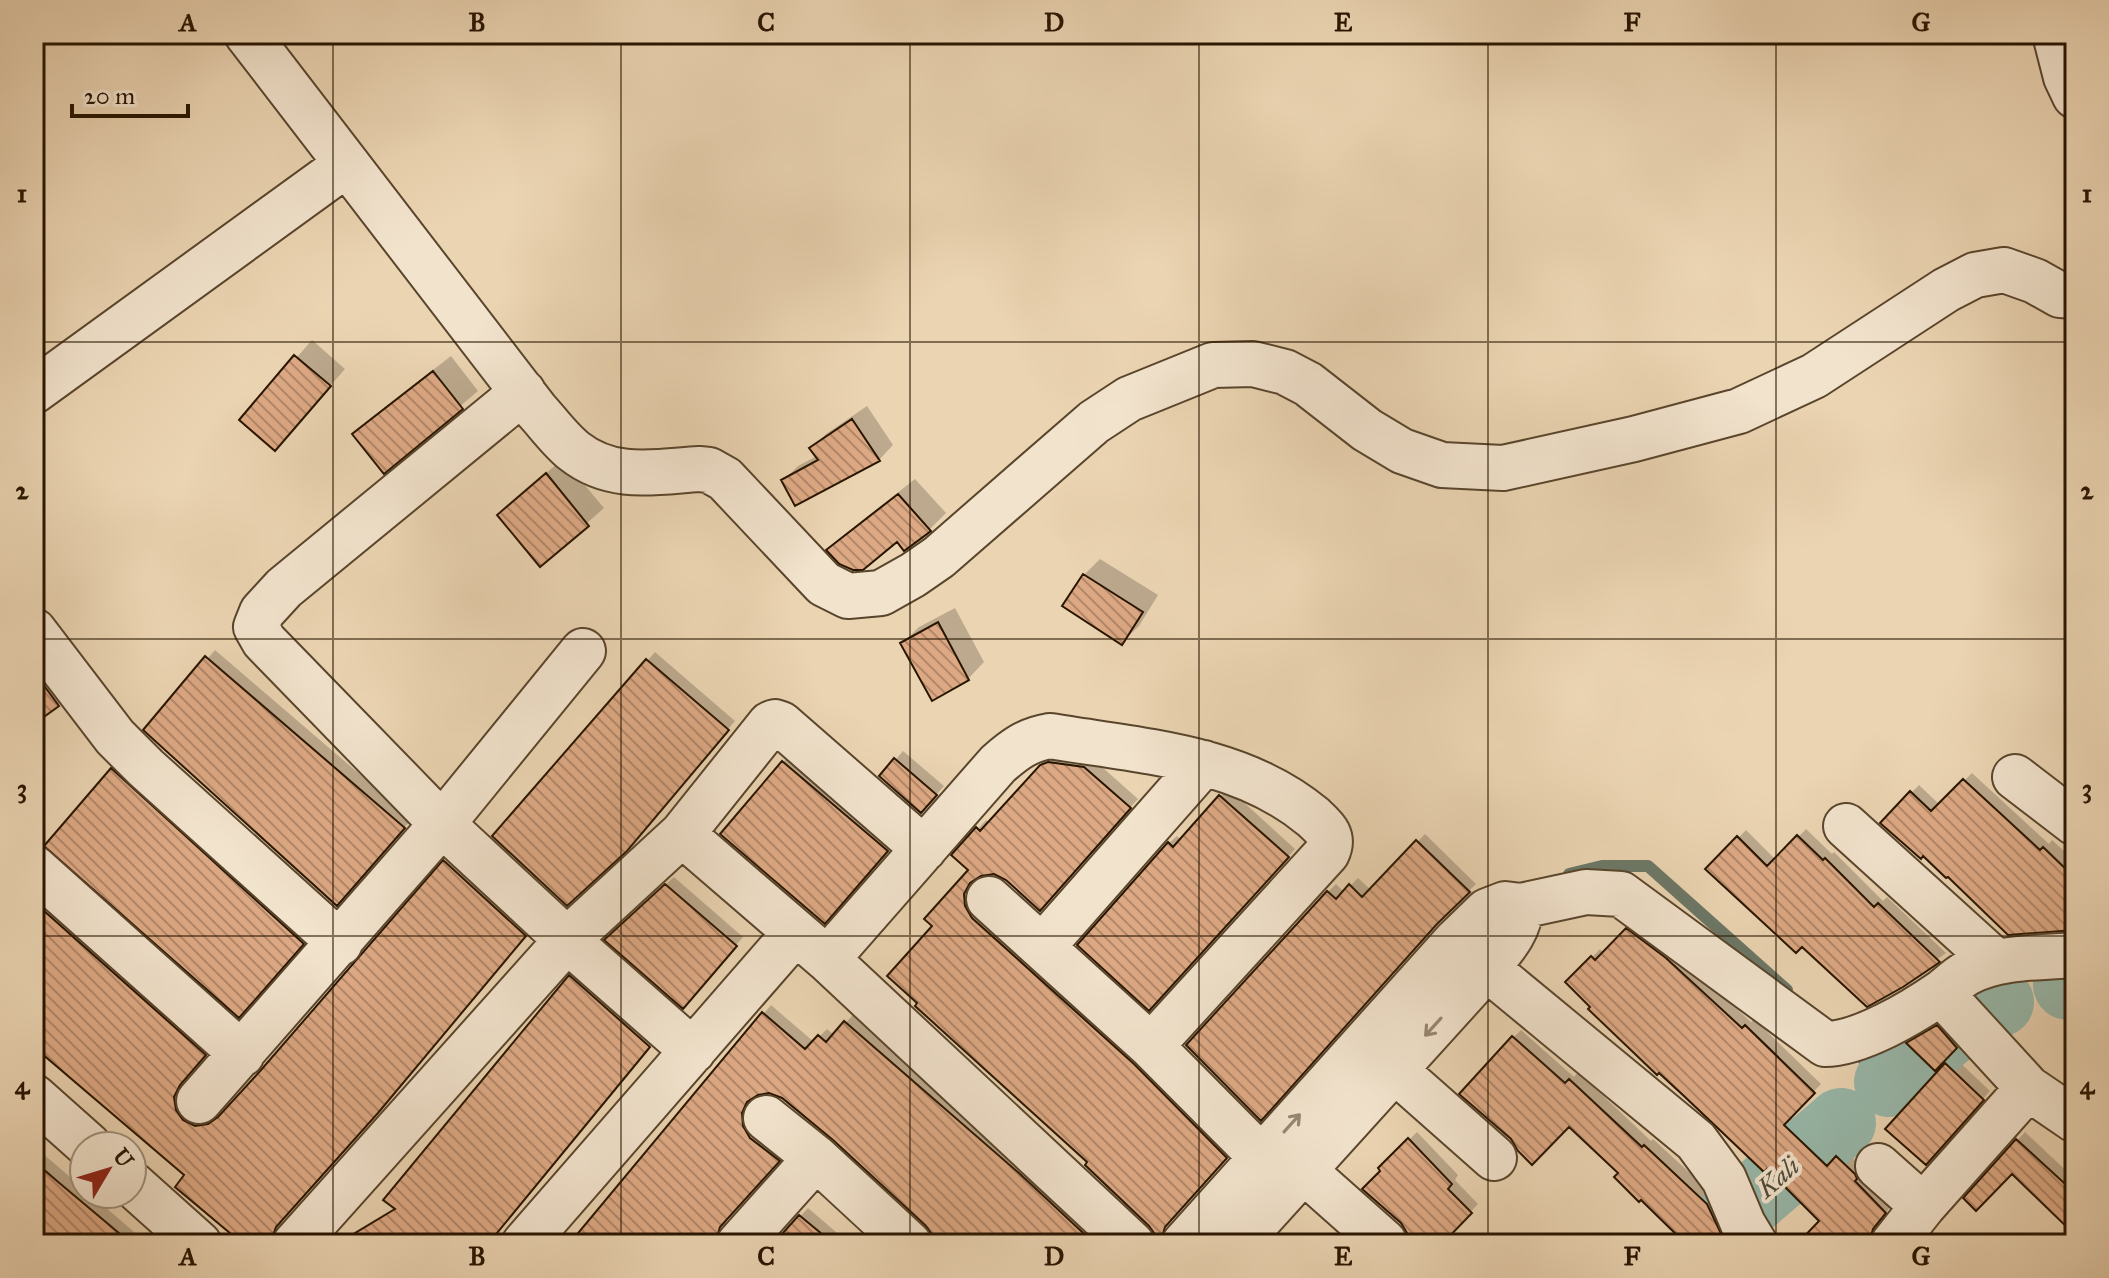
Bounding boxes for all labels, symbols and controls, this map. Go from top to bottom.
text: A [177,6,197,38]
text: B [468,6,486,38]
text: C [757,6,775,38]
text: D [1044,6,1064,38]
text: E [1334,6,1353,38]
text: F [1624,6,1641,38]
text: G [1911,6,1931,38]
scale bar [72,68,188,118]
text: 20 m [84,81,135,111]
text: 1 [17,177,27,209]
text: 1 [2082,177,2092,209]
text: 2 [16,474,30,506]
text: 2 [2081,474,2095,506]
text: 3 [17,772,27,804]
text: 3 [2082,772,2092,804]
one-way arrow [1424,1017,1443,1037]
text: 4 [15,1069,31,1101]
text: 4 [2080,1069,2096,1101]
one-way arrow [1283,1114,1301,1134]
north arrow [68,1130,148,1210]
text: U [107,1143,140,1174]
water label: Kali [1749,1150,1806,1206]
text: A [177,1240,197,1272]
text: B [468,1240,486,1272]
text: C [757,1240,775,1272]
text: D [1044,1240,1064,1272]
text: E [1334,1240,1353,1272]
text: F [1624,1240,1641,1272]
text: G [1911,1240,1931,1272]

